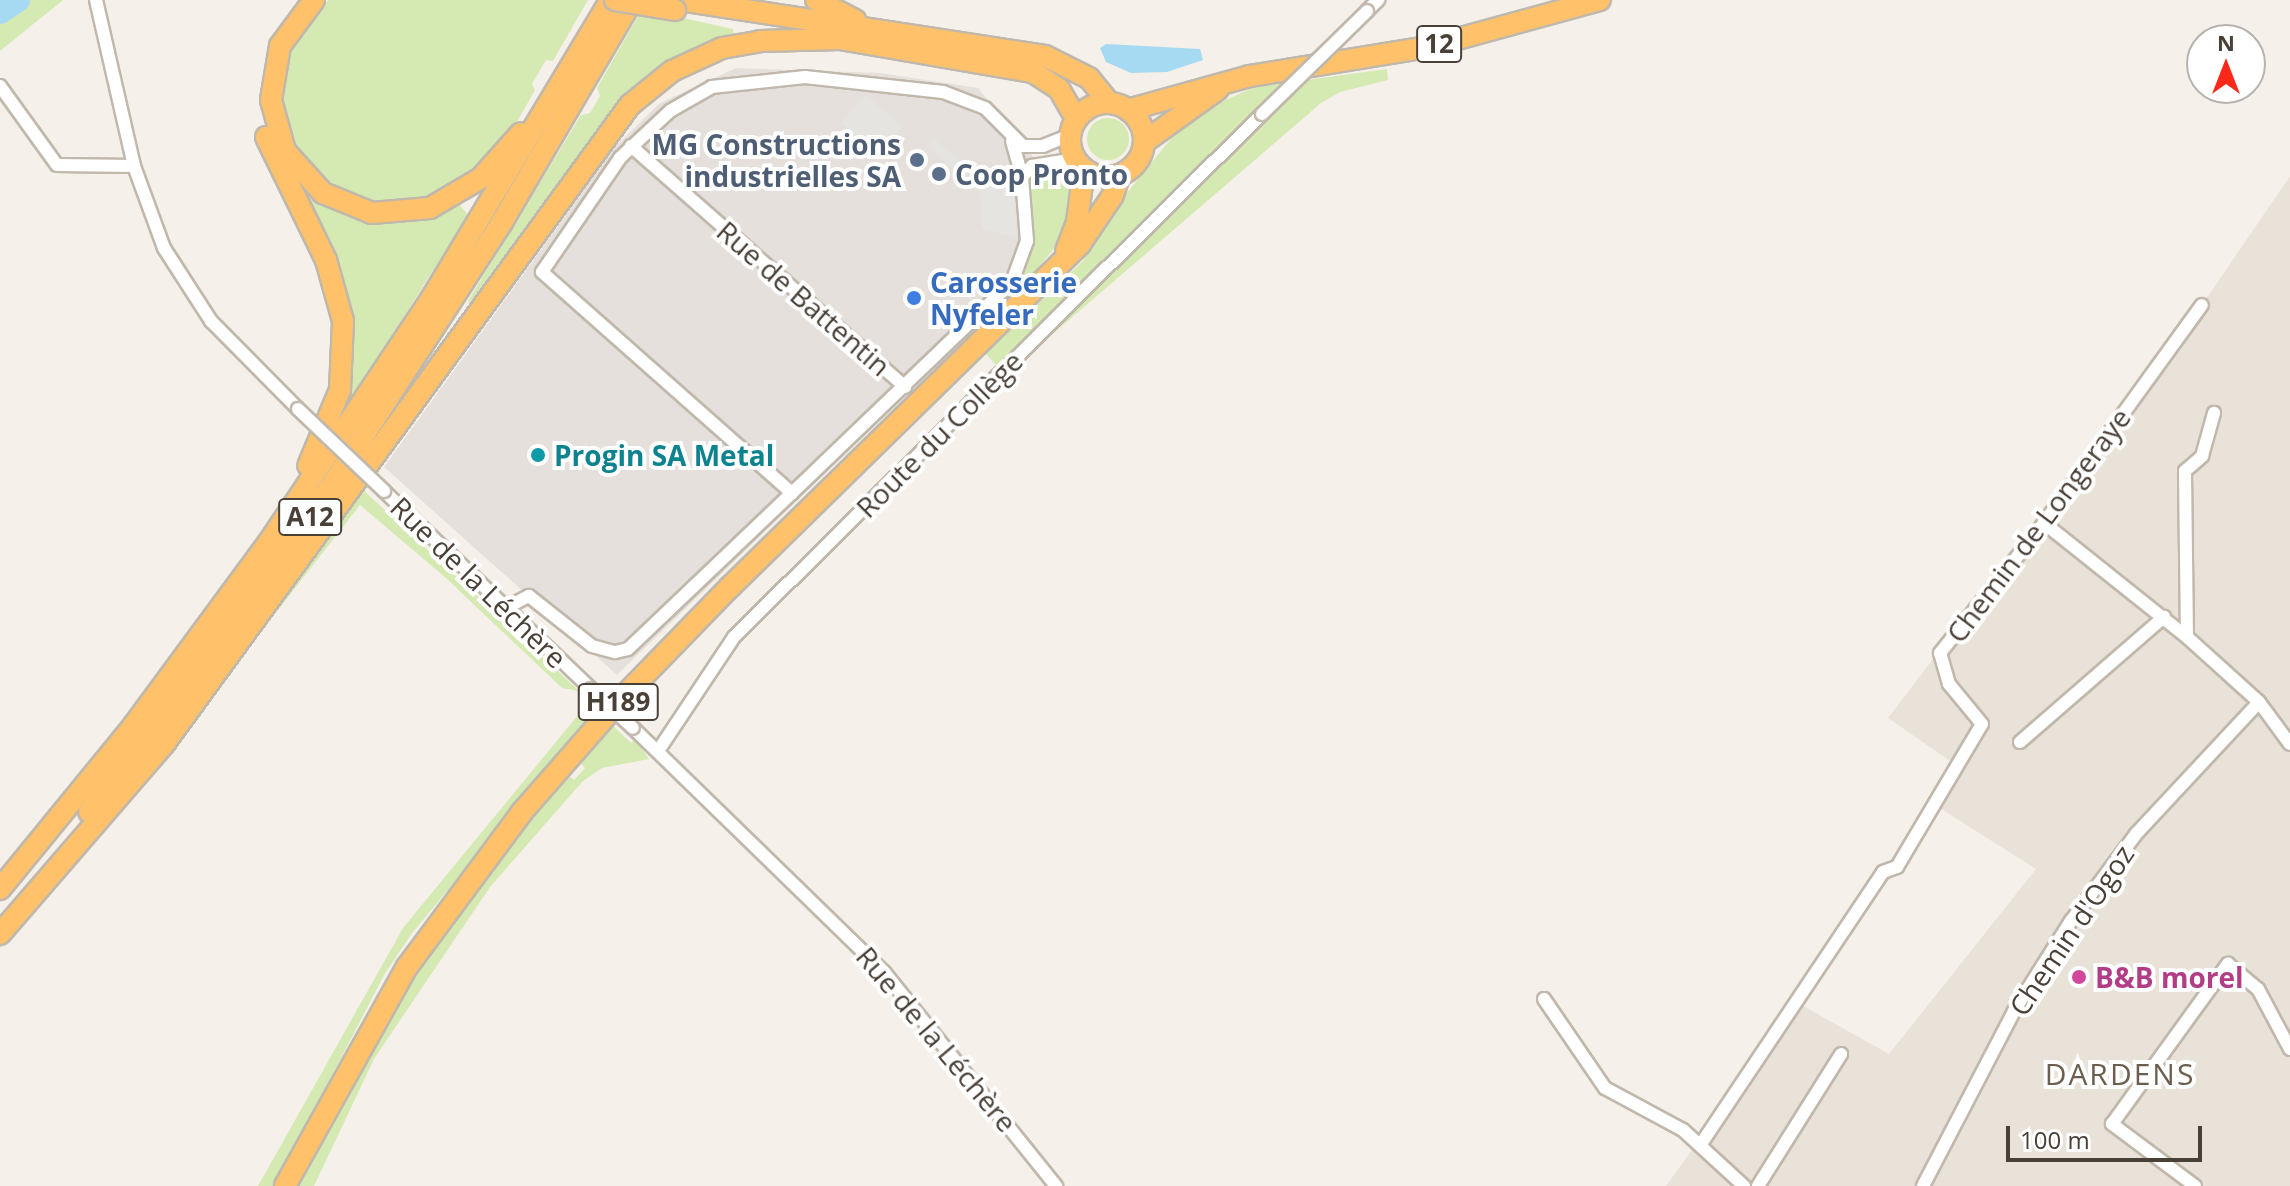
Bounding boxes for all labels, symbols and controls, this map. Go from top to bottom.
road number: 12 [1415,22,1463,66]
north arrow [2186,24,2266,104]
text: N [2217,27,2235,57]
place label: MG Constructions industrielles SA [652,127,901,193]
marker: MG Constructions industrielles SA [908,151,926,169]
place label: Coop Pronto [955,157,1128,191]
marker: Coop Pronto [930,165,948,183]
street label: Rue de Battentin [711,214,897,382]
place label: Carosserie Nyfeler [930,265,1077,331]
marker: Carosserie Nyfeler [905,289,923,307]
street label: Route du Collège [849,344,1029,524]
street label: Chemin de Longeraye [1939,401,2137,649]
place label: Progin SA Metal [554,438,774,472]
marker: Progin SA Metal [529,446,547,464]
street label: Rue de la Léchère [384,490,574,674]
road number: A12 [278,495,342,539]
road number: H189 [576,680,660,724]
street label: Chemin d'Ogoz [2002,838,2140,1022]
street label: Rue de la Léchère [850,940,1024,1138]
place label: B&B morel [2095,960,2244,994]
marker: B&B morel [2070,968,2088,986]
district label: DARDENS [2045,1056,2195,1092]
scale bar [2010,1110,2206,1160]
text: 100 m [2020,1123,2090,1156]

